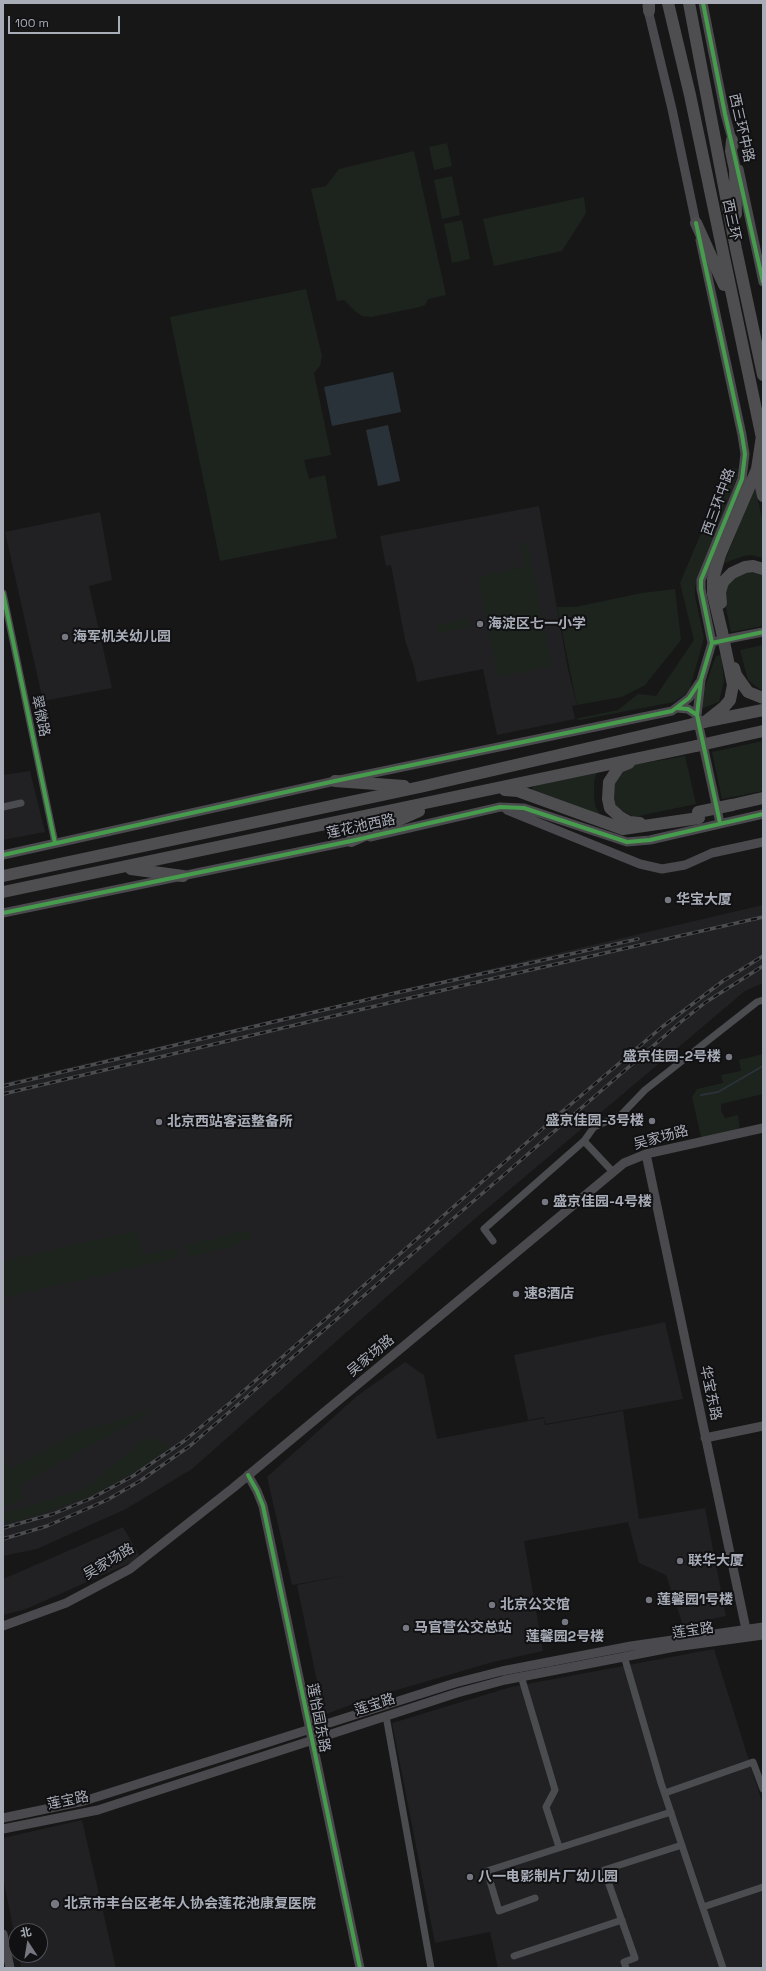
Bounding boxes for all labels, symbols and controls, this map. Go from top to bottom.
scale bar [10,8,122,34]
text: 100 m [15,15,49,31]
street label: 西三环中路 [725,92,757,164]
street label: 西三环 [718,198,744,242]
street label: 西三环中路 [699,466,739,538]
place label: 海淀区七一小学 [488,616,586,632]
marker: 海淀区七一小学 [475,619,485,629]
place label: 海军机关幼儿园 [73,629,171,645]
marker: 海军机关幼儿园 [60,632,70,642]
street label: 翠微路 [27,694,53,738]
street label: 莲花池西路 [325,812,397,842]
place label: 华宝大厦 [676,892,732,908]
marker: 华宝大厦 [663,895,673,905]
place label: 盛京佳园-2号楼 [623,1049,721,1065]
marker: 盛京佳园-2号楼 [724,1052,734,1062]
place label: 盛京佳园-3号楼 [545,1113,644,1129]
place label: 北京西站客运整备所 [167,1114,293,1130]
marker: 盛京佳园-3号楼 [647,1116,657,1126]
marker: 北京西站客运整备所 [154,1117,164,1127]
street label: 吴家场路 [632,1123,690,1153]
place label: 盛京佳园-4号楼 [553,1194,652,1210]
marker: 盛京佳园-4号楼 [540,1197,550,1207]
place label: 速8酒店 [524,1286,574,1302]
marker: 速8酒店 [511,1289,521,1299]
street label: 吴家场路 [344,1332,398,1380]
street label: 华宝东路 [696,1364,724,1422]
street label: 吴家场路 [81,1540,137,1584]
place label: 联华大厦 [688,1553,744,1569]
marker: 联华大厦 [675,1556,685,1566]
place label: 莲馨园1号楼 [657,1592,733,1608]
marker: 莲馨园1号楼 [644,1595,654,1605]
place label: 北京公交馆 [500,1597,570,1613]
marker: 北京公交馆 [487,1600,497,1610]
marker: 莲馨园2号楼 [560,1617,570,1627]
place label: 马官营公交总站 [414,1620,512,1636]
street label: 莲宝路 [671,1620,715,1642]
marker: 马官营公交总站 [401,1623,411,1633]
place label: 莲馨园2号楼 [526,1629,604,1645]
street label: 莲怡园东路 [303,1682,333,1754]
street label: 莲宝路 [352,1691,398,1719]
street label: 莲宝路 [46,1788,90,1814]
place label: 八一电影制片厂幼儿园 [478,1869,618,1885]
marker: 八一电影制片厂幼儿园 [465,1872,475,1882]
place label: 北京市丰台区老年人协会莲花池康复医院 [64,1896,316,1912]
marker: 北京市丰台区老年人协会莲花池康复医院 [49,1898,61,1910]
north arrow [8,1923,48,1963]
text: 北 [19,1924,33,1940]

